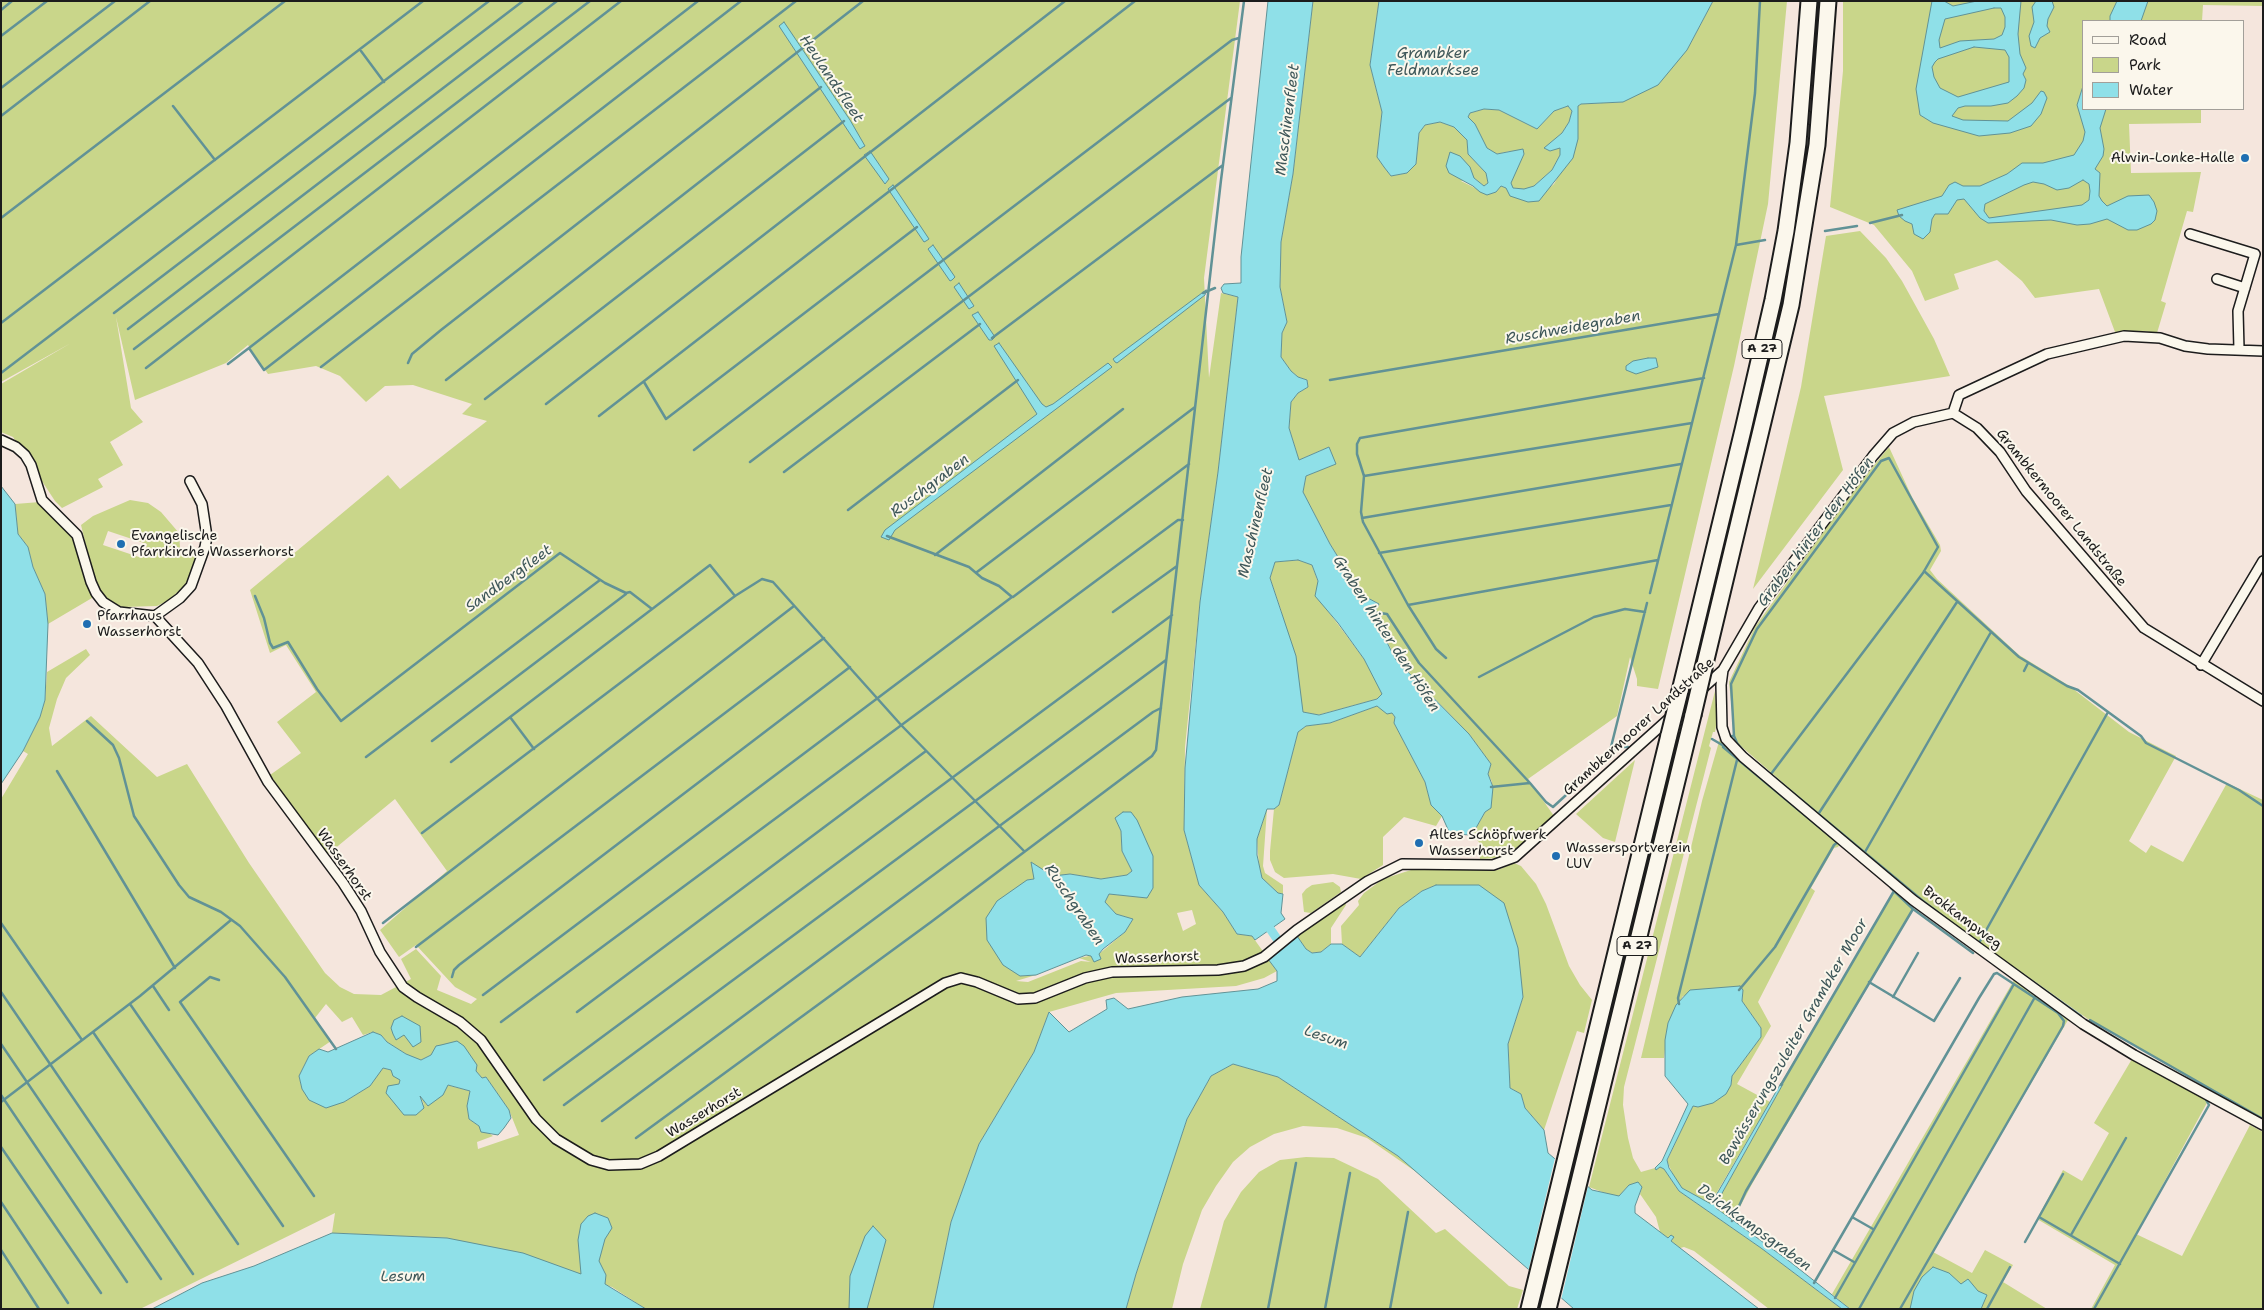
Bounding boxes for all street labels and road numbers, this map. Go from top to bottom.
road number: A 27 [1742,339,1782,358]
street label: Grambkermoorer Landstraße [1992,426,2130,590]
street label: Grambkermoorer Landstraße [1560,655,1718,799]
street label: Wasserhorst [313,826,375,904]
street label: Brokkampweg [1919,883,2005,953]
road number: A 27 [1617,936,1657,956]
street label: Wasserhorst [1115,948,1199,968]
street label: Wasserhorst [664,1084,744,1142]

